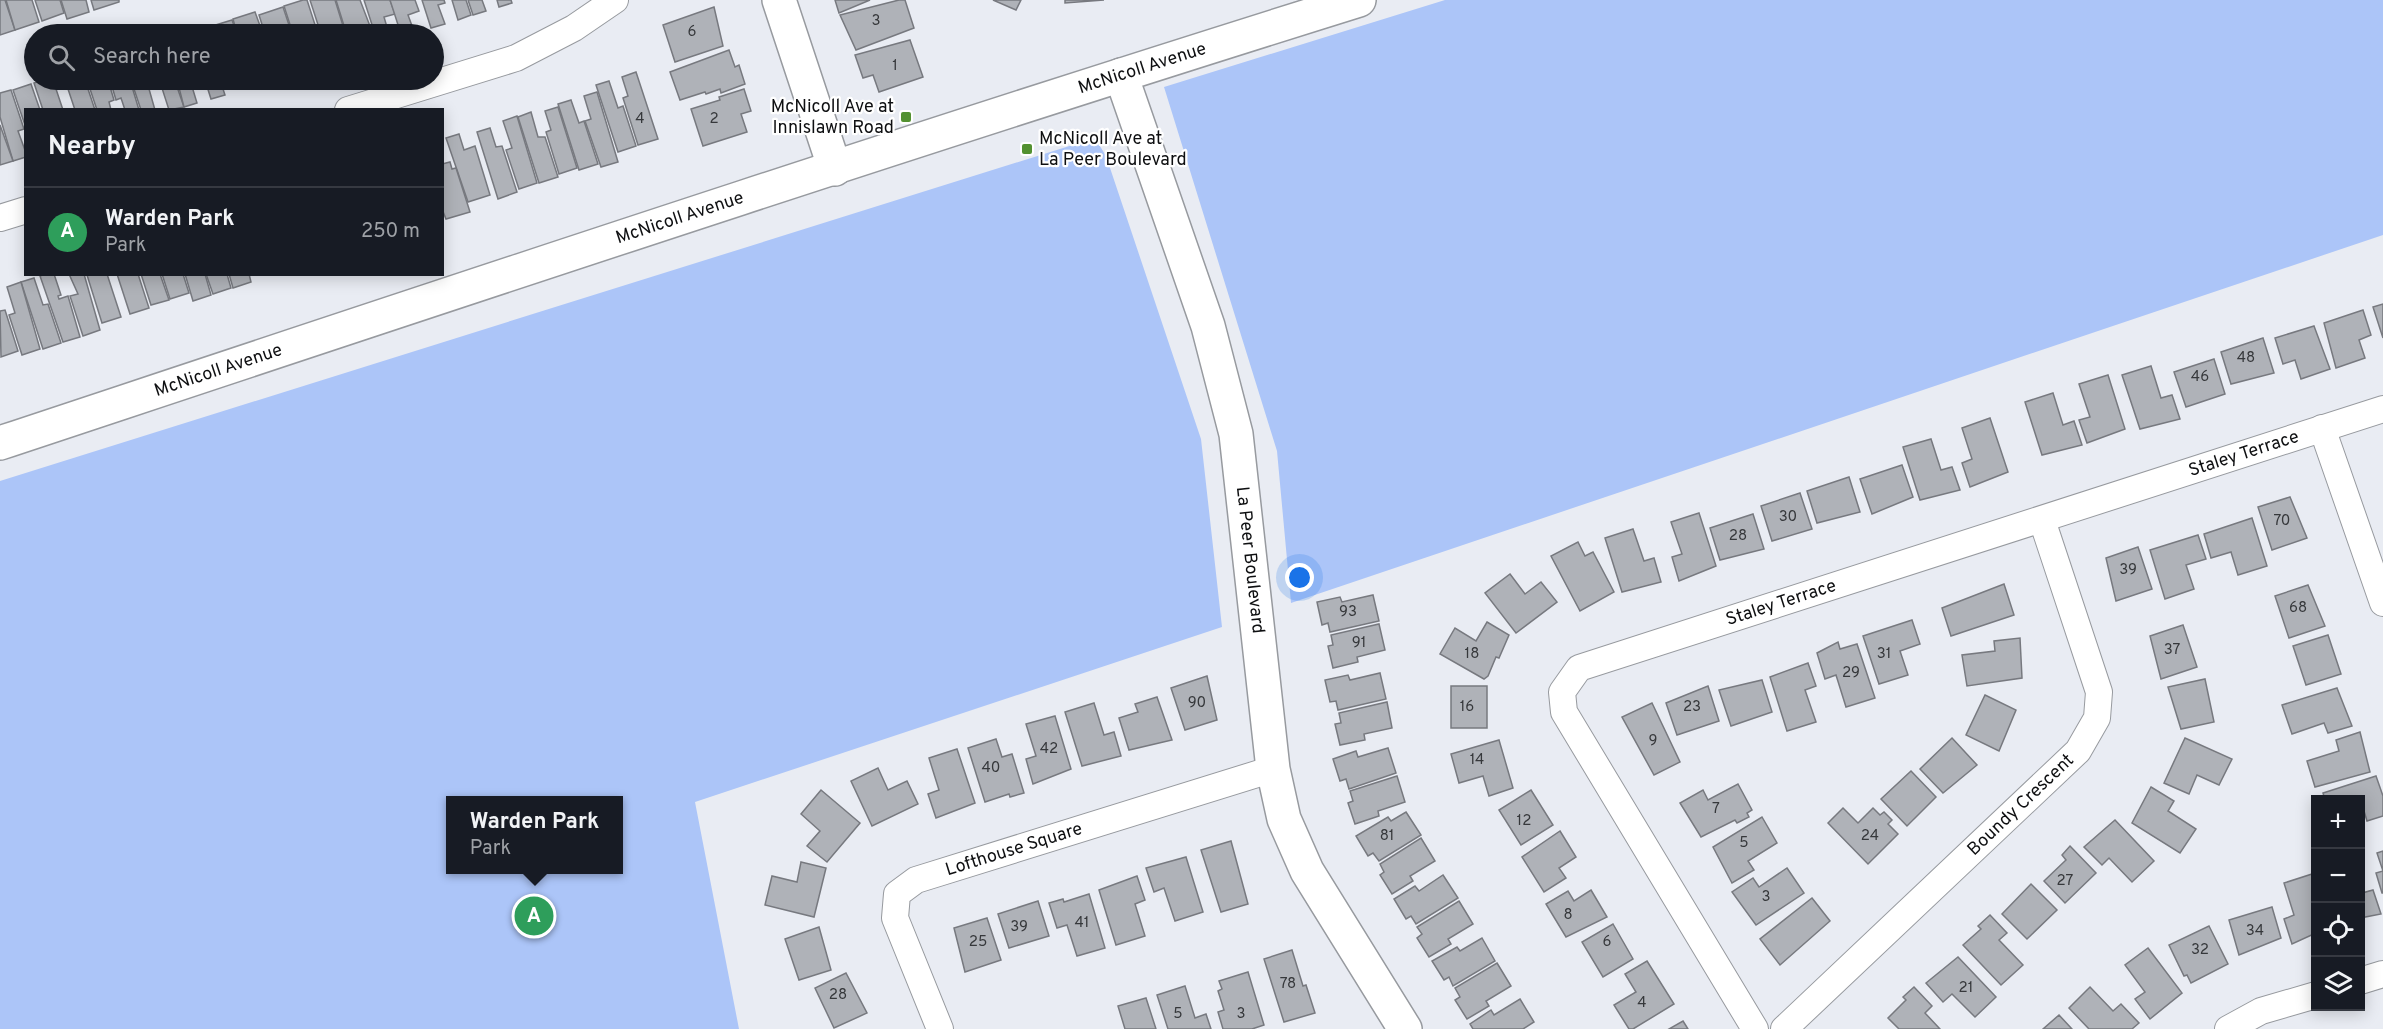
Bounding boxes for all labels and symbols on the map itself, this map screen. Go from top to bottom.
house number: 3 [871,12,881,31]
house number: 6 [688,23,697,42]
street label: McNicoll Avenue [1075,37,1209,100]
house number: 1 [892,57,898,76]
place label: McNicoll Ave at Innislawn Road [771,96,894,140]
house number: 4 [635,110,645,129]
house number: 2 [709,110,719,129]
marker: McNicoll Ave at Innislawn Road [899,110,913,124]
place label: McNicoll Ave at La Peer Boulevard [1039,128,1187,172]
marker: McNicoll Ave at La Peer Boulevard [1020,142,1034,156]
street label: McNicoll Avenue [613,186,747,250]
street label: McNicoll Avenue [151,339,285,402]
house number: 48 [2237,349,2255,368]
house number: 46 [2191,368,2209,387]
street label: Staley Terrace [2186,425,2302,482]
street label: La Peer Boulevard [1230,485,1269,635]
house number: 30 [1779,508,1797,527]
house number: 70 [2273,512,2291,531]
house number: 28 [1729,527,1747,546]
house number: 39 [2119,561,2137,580]
your location [1285,563,1314,592]
street label: Staley Terrace [1723,574,1839,631]
house number: 68 [2289,599,2307,618]
house number: 93 [1339,603,1357,622]
house number: 91 [1352,634,1366,653]
house number: 37 [2164,641,2181,660]
house number: 18 [1465,645,1479,664]
house number: 31 [1877,645,1891,664]
house number: 29 [1842,664,1860,683]
house number: 90 [1188,694,1206,713]
house number: 16 [1460,698,1474,717]
house number: 23 [1683,698,1701,717]
house number: 9 [1649,732,1657,751]
house number: 42 [1040,740,1058,759]
street label: Boundy Crescent [1963,749,2079,861]
house number: 14 [1470,751,1484,770]
house number: 40 [982,759,1000,778]
house number: 7 [1712,800,1720,819]
house number: 12 [1517,812,1531,831]
street label: Lofthouse Square [943,817,1085,882]
house number: 81 [1380,827,1394,846]
house number: 24 [1861,827,1879,846]
house number: 5 [1739,834,1749,853]
house number: 27 [2057,872,2074,891]
house number: 3 [1761,888,1771,907]
pin: A [514,894,554,938]
house number: 8 [1563,906,1573,925]
house number: 41 [1075,914,1089,933]
house number: 39 [1010,918,1028,937]
house number: 34 [2246,922,2264,941]
house number: 25 [969,933,987,952]
house number: 6 [1603,933,1612,952]
house number: 32 [2191,941,2209,960]
house number: 78 [1280,975,1296,994]
house number: 21 [1959,979,1973,998]
house number: 28 [829,986,847,1005]
house number: 4 [1637,994,1647,1013]
house number: 5 [1173,1005,1183,1024]
house number: 3 [1236,1005,1246,1024]

